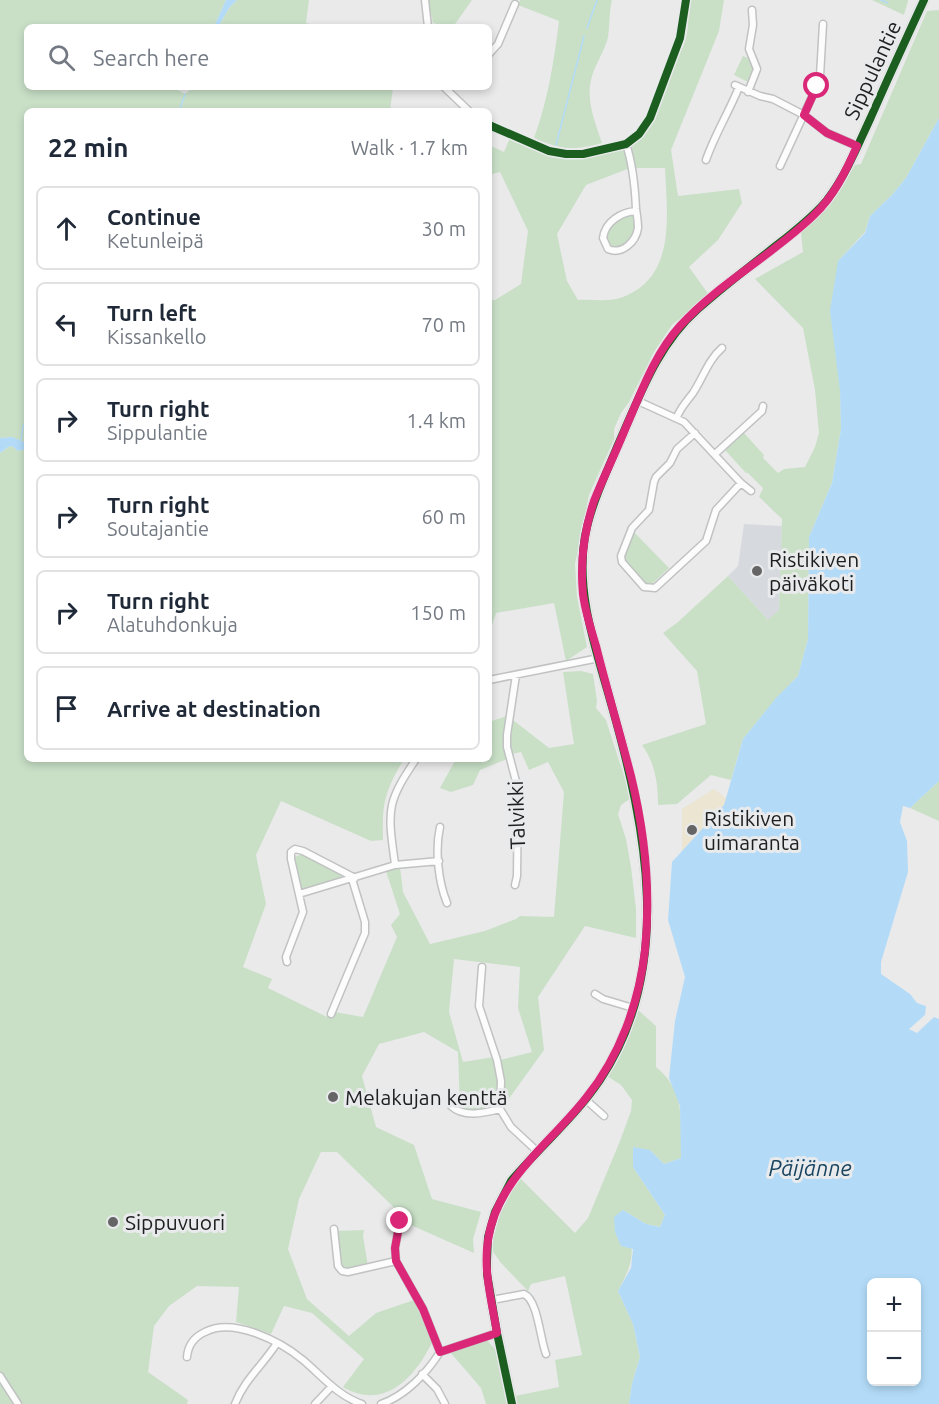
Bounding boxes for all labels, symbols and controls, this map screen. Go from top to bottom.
street label: Sippulantie [839,17,905,123]
search box [24,24,492,90]
icon: search [45,41,78,74]
text: Search here [93,45,209,70]
route start [803,72,829,98]
text: 22 min [48,133,128,162]
text: Walk · 1.7 km [351,136,468,159]
text: Continue [107,204,201,229]
icon: ahead [50,212,83,245]
text: 30 m [422,217,466,240]
text: Ketunleipä [107,229,204,252]
text: Turn left [107,300,197,325]
icon: left [50,308,83,341]
text: 70 m [422,313,466,336]
text: Kissankello [107,325,206,348]
text: Turn right [107,396,209,421]
icon: right [50,404,83,437]
text: 1.4 km [407,409,466,432]
text: Sippulantie [107,421,208,444]
text: Turn right [107,492,209,517]
icon: right [50,500,83,533]
text: 60 m [422,505,466,528]
text: Soutajantie [107,517,209,540]
place label: Ristikiven päiväkoti [769,547,859,595]
marker: Ristikiven päiväkoti [750,564,764,578]
text: Turn right [107,588,209,613]
icon: right [50,596,83,629]
text: 150 m [410,601,466,624]
text: Alatuhdonkuja [107,613,238,636]
icon: arrive [50,692,83,725]
text: Arrive at destination [107,696,321,721]
street label: Talvikki [503,780,529,850]
place label: Ristikiven uimaranta [704,806,800,854]
marker: Ristikiven uimaranta [685,823,699,837]
place label: Melakujan kenttä [345,1085,508,1109]
marker: Melakujan kenttä [326,1090,340,1104]
water label: Päijänne [768,1155,852,1180]
route end [386,1207,412,1233]
place label: Sippuvuori [125,1210,225,1234]
marker: Sippuvuori [106,1215,120,1229]
map controls [867,1278,921,1386]
button: + [867,1278,921,1332]
button: − [867,1332,921,1386]

